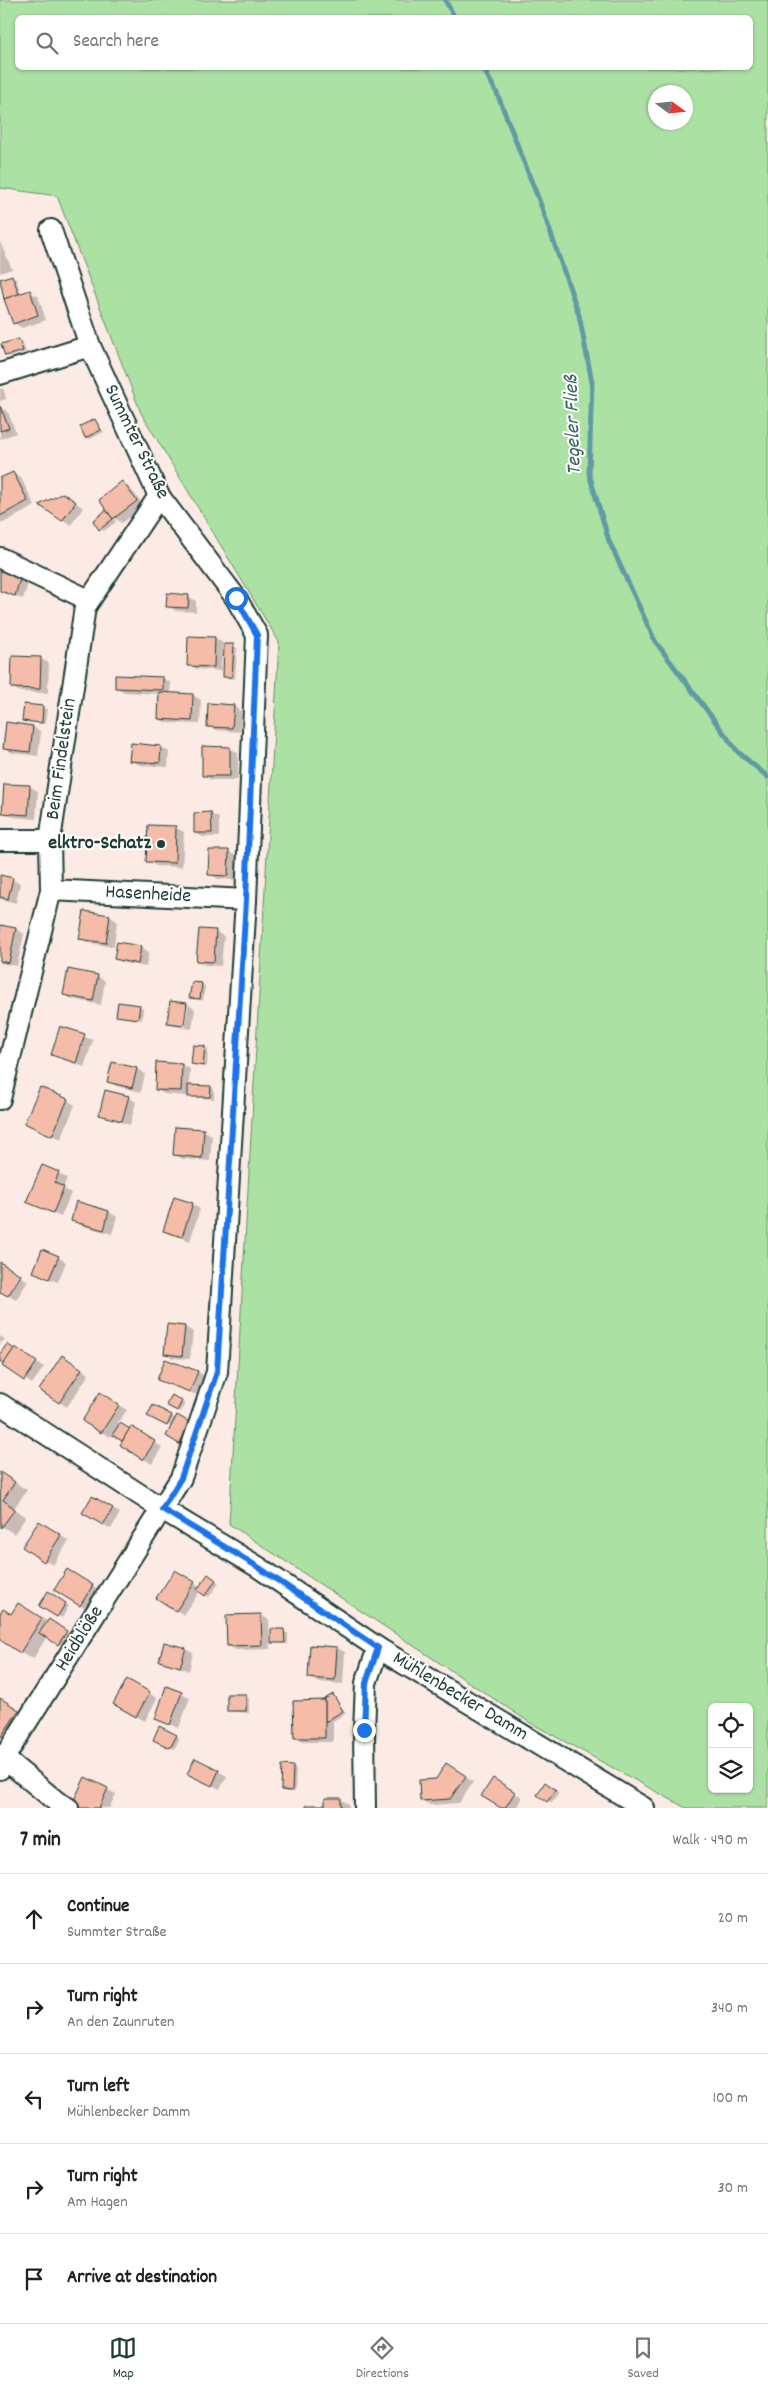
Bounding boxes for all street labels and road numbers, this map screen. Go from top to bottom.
street label: Summter Straße [96,380,176,504]
street label: Beim Findelstein [40,696,84,822]
street label: Hasenheide [104,879,192,911]
street label: Heidblöße [49,1601,111,1677]
street label: Mühlenbecker Damm [387,1645,533,1749]

